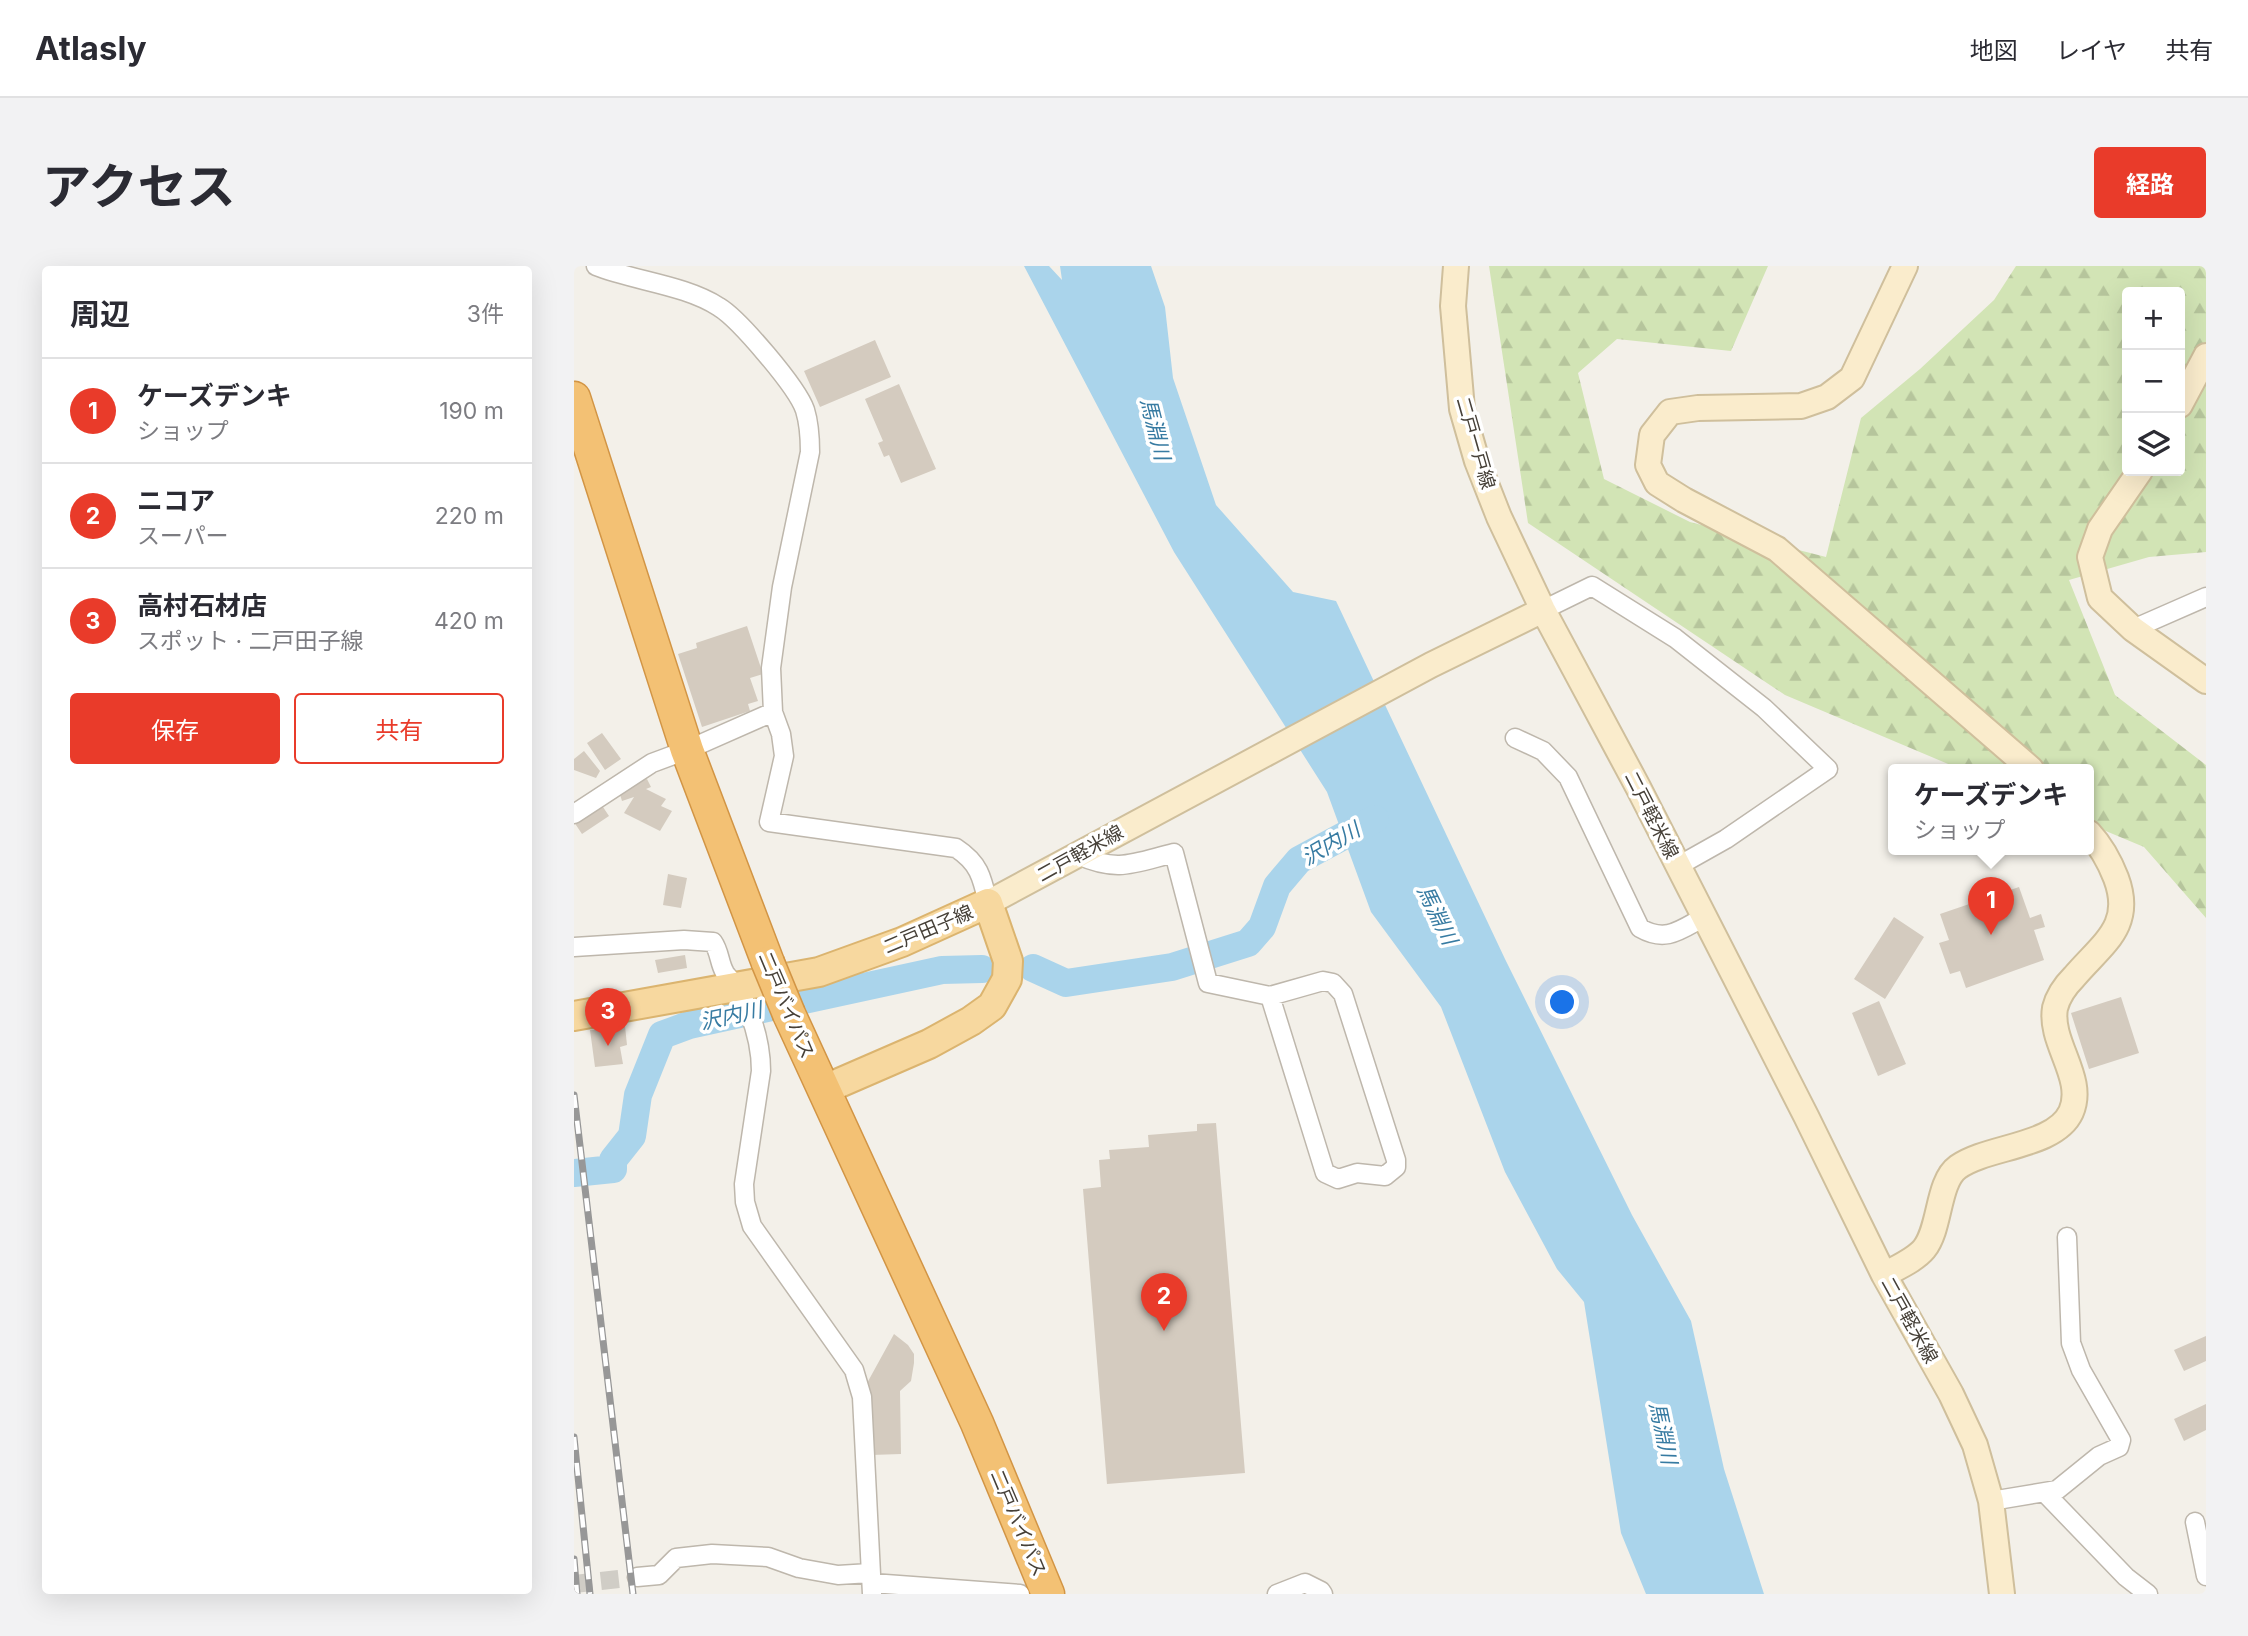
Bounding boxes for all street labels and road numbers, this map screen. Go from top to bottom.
street label: 二戸一戸線 [1451,394,1500,492]
street label: 二戸軽米線 [1620,768,1683,863]
street label: 二戸軽米線 [1033,820,1127,887]
street label: 二戸田子線 [880,900,976,959]
street label: 二戸バイパス [754,948,819,1062]
street label: 二戸軽米線 [1876,1273,1943,1367]
street label: 二戸バイパス [986,1466,1051,1580]

